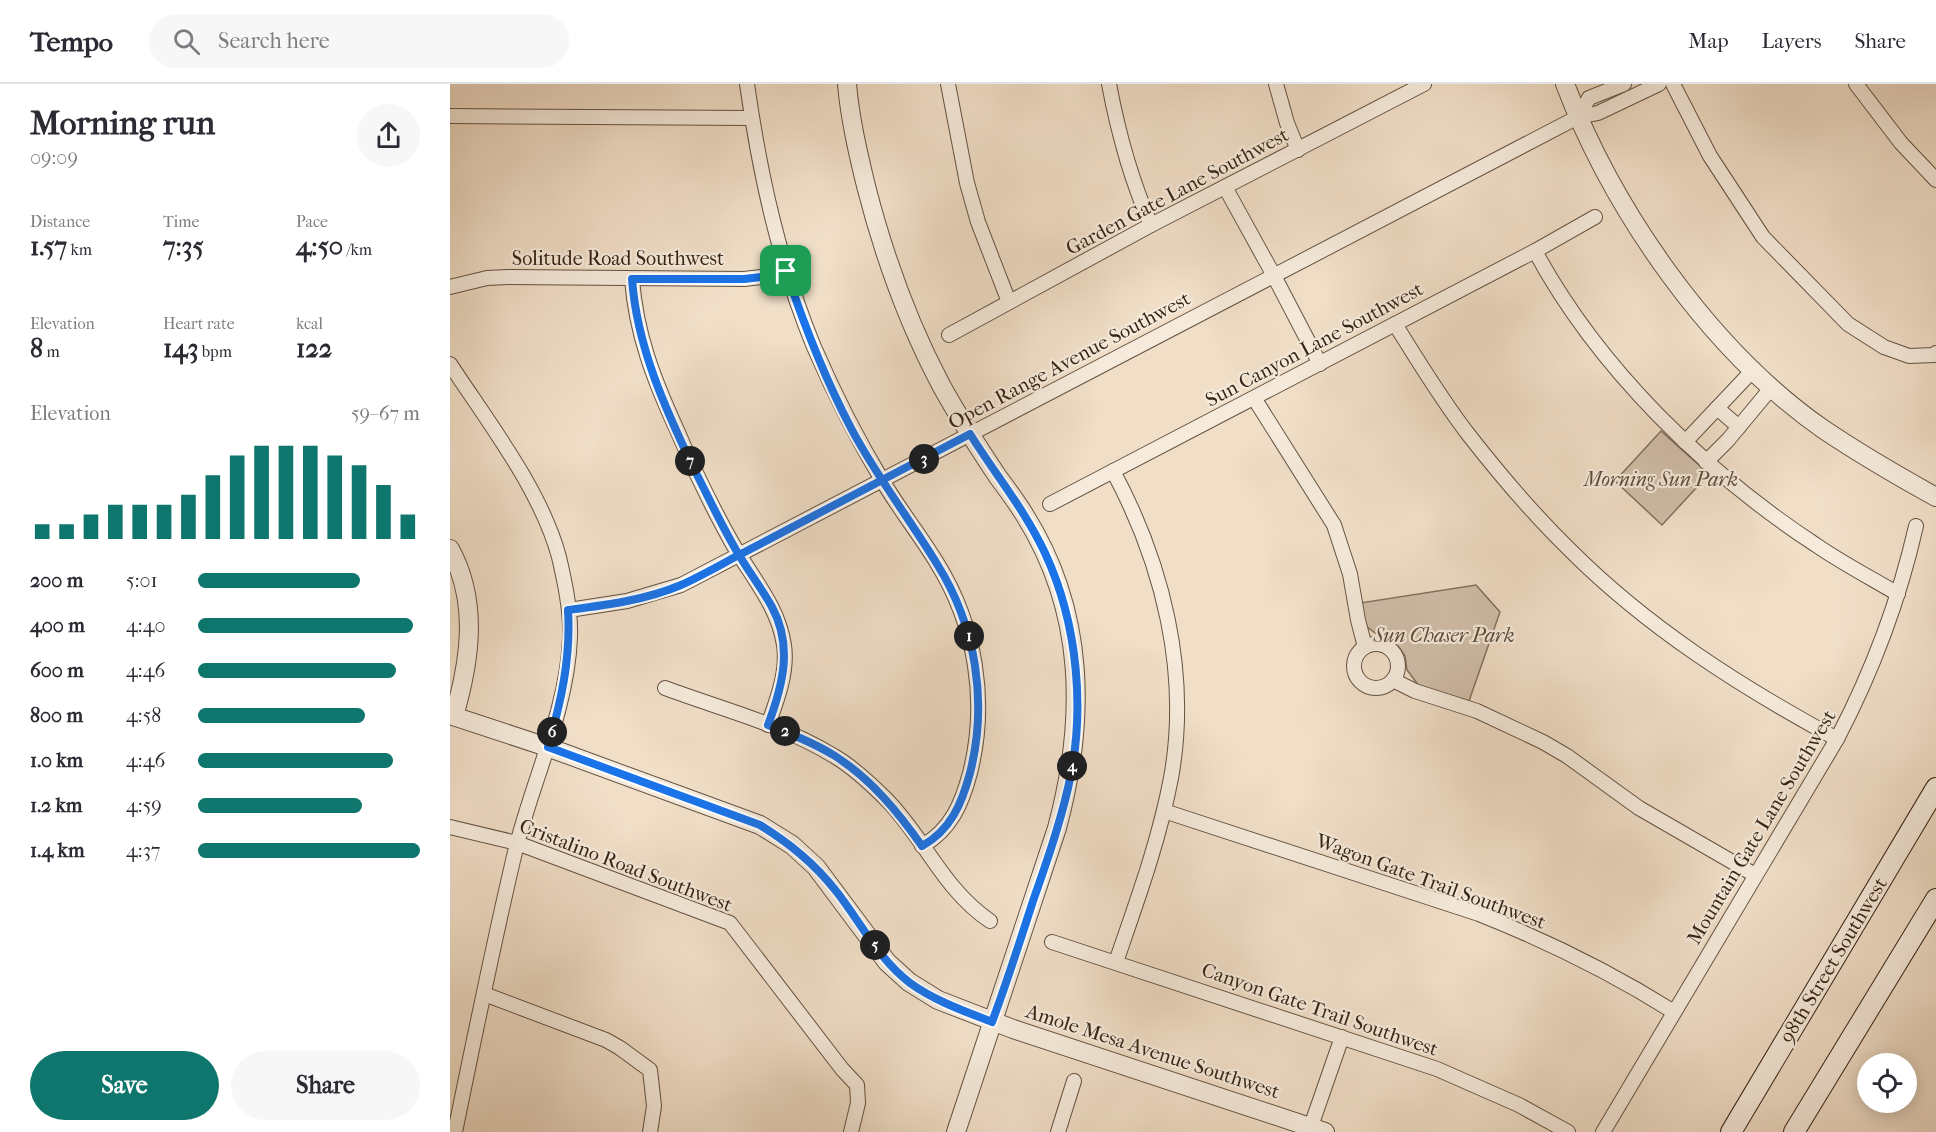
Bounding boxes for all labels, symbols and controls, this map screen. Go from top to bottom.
search box [149,14,569,68]
text: Tempo [30,25,113,58]
icon: search [170,25,203,58]
text: Search here [218,28,330,54]
text: Map [1688,29,1729,53]
text: Layers [1762,29,1821,53]
text: Share [1854,29,1906,53]
text: Morning run [30,104,215,143]
button: share [357,104,420,167]
street label: Garden Gate Lane Southwest [1062,123,1292,260]
text: 09:09 [30,146,78,169]
text: Distance [30,212,90,231]
text: Time [163,212,199,231]
text: Pace [296,212,328,231]
text: 1.57 [30,231,67,262]
text: 7:35 [163,231,204,262]
text: 4:50 [296,231,343,262]
text: km [67,240,92,259]
text: /km [343,240,372,259]
pin [760,245,811,296]
street label: Solitude Road Southwest [512,247,724,270]
icon: arrive [769,254,802,287]
street label: Sun Canyon Lane Southwest [1202,277,1427,412]
street label: Open Range Avenue Southwest [944,287,1194,434]
text: Elevation [30,314,95,333]
text: Heart rate [163,314,235,333]
text: kcal [296,314,323,333]
text: 8 [30,333,43,364]
text: 143 [163,333,198,364]
text: 122 [296,333,332,364]
text: m [43,342,60,361]
text: bpm [198,342,232,361]
text: Elevation [30,402,111,425]
text: 59–67 m [351,402,420,425]
pin: 3 [909,444,939,474]
pin: 7 [675,446,705,476]
text: 3 [921,449,927,468]
text: 7 [686,451,694,470]
park label: Morning Sun Park [1582,468,1738,491]
text: 200 m [30,569,83,592]
text: 5:01 [126,569,158,592]
text: 400 m [30,614,85,637]
text: 4:40 [126,614,166,637]
pin: 1 [954,621,984,651]
park label: Sun Chaser Park [1372,624,1515,647]
text: 1 [966,626,972,645]
text: 600 m [30,659,84,682]
text: 4:46 [126,659,165,682]
text: 800 m [30,704,83,727]
text: 4:58 [126,704,161,727]
street label: Mountain Gate Lane Southwest [1682,706,1841,949]
pin: 2 [770,716,800,746]
pin: 6 [537,717,567,747]
text: 2 [781,721,789,740]
text: 6 [548,722,556,741]
text: 1.0 km [30,749,83,772]
text: 4:46 [126,749,165,772]
pin: 4 [1057,751,1087,781]
text: 4 [1067,756,1077,775]
text: 1.2 km [30,794,83,817]
text: 4:59 [126,794,162,817]
street label: Cristalino Road Southwest [516,814,736,917]
street label: Wagon Gate Trail Southwest [1312,829,1549,934]
text: 1.4 km [30,839,85,862]
text: 4:37 [126,839,161,862]
street label: 98th Street Southwest [1775,873,1892,1047]
pin: 5 [860,930,890,960]
text: 5 [872,935,878,954]
street label: Canyon Gate Trail Southwest [1199,958,1441,1061]
street label: Amole Mesa Avenue Southwest [1022,999,1283,1103]
button: Save [30,1051,219,1120]
button: Share [231,1051,420,1120]
map controls [1857,1053,1917,1113]
button: locate [1857,1053,1917,1113]

